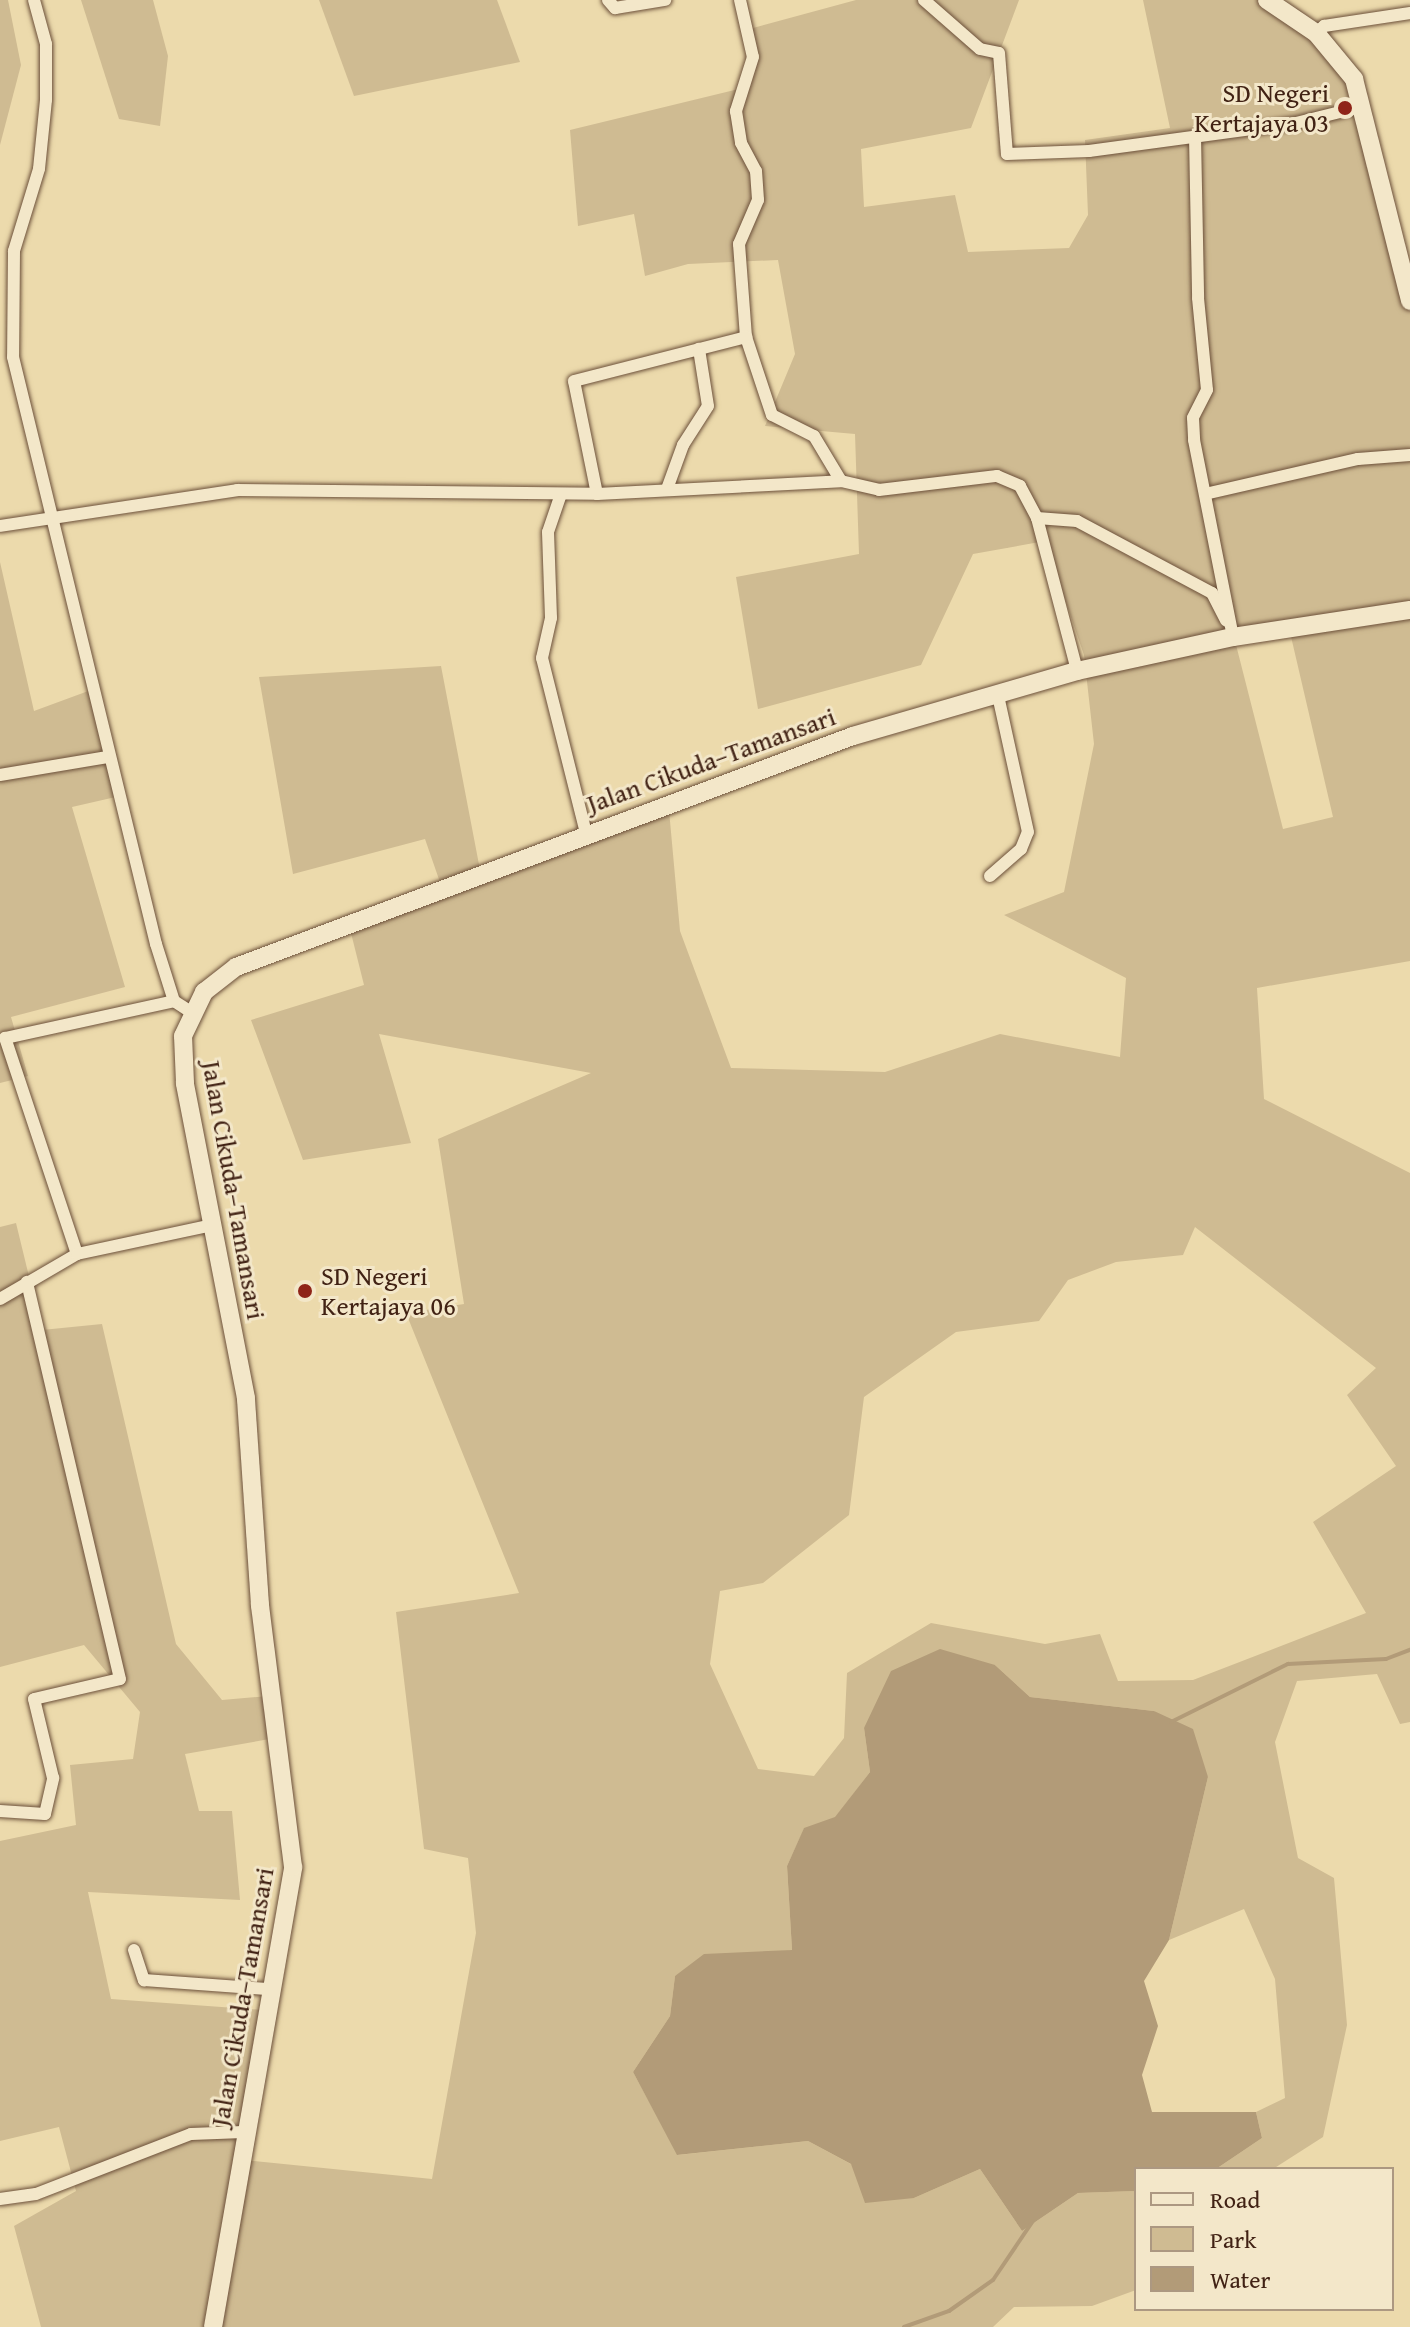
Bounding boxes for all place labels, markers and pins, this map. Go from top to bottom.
place label: SD Negeri Kertajaya 03 [1194,77,1329,138]
marker: SD Negeri Kertajaya 03 [1336,99,1354,117]
place label: SD Negeri Kertajaya 06 [321,1260,456,1322]
marker: SD Negeri Kertajaya 06 [296,1282,314,1300]

